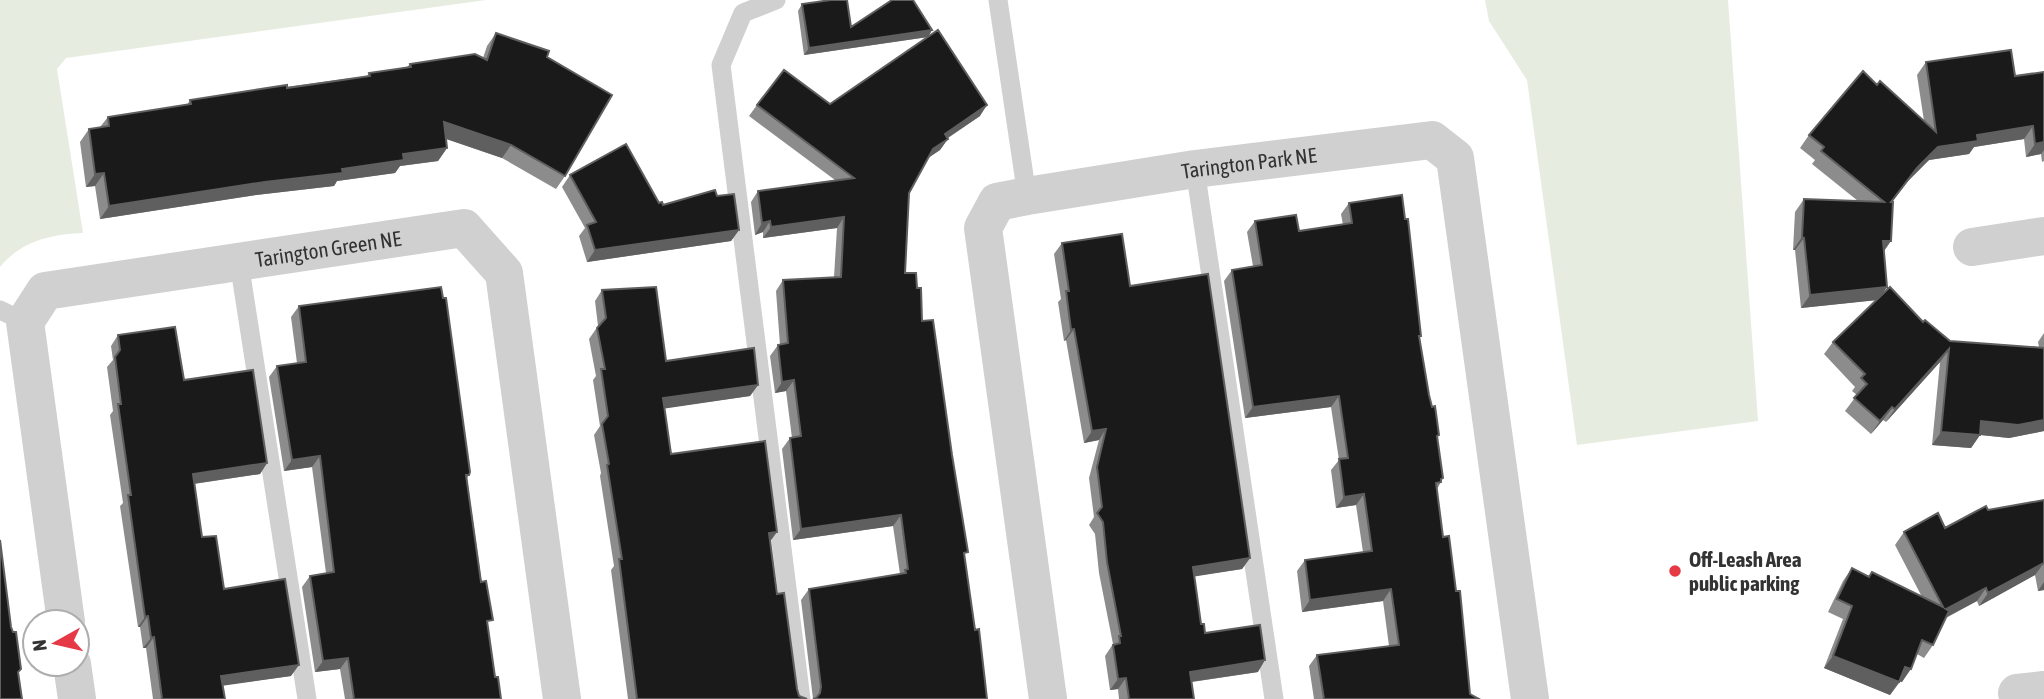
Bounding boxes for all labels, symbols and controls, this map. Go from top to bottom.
street label: Tarington Park NE [1180,142,1318,183]
street label: Tarington Green NE [254,226,403,271]
place label: Off-Leash Area public parking [1689,547,1802,595]
marker: Off-Leash Area public parking [1667,563,1683,579]
north arrow [21,608,91,678]
text: N [27,638,51,652]

